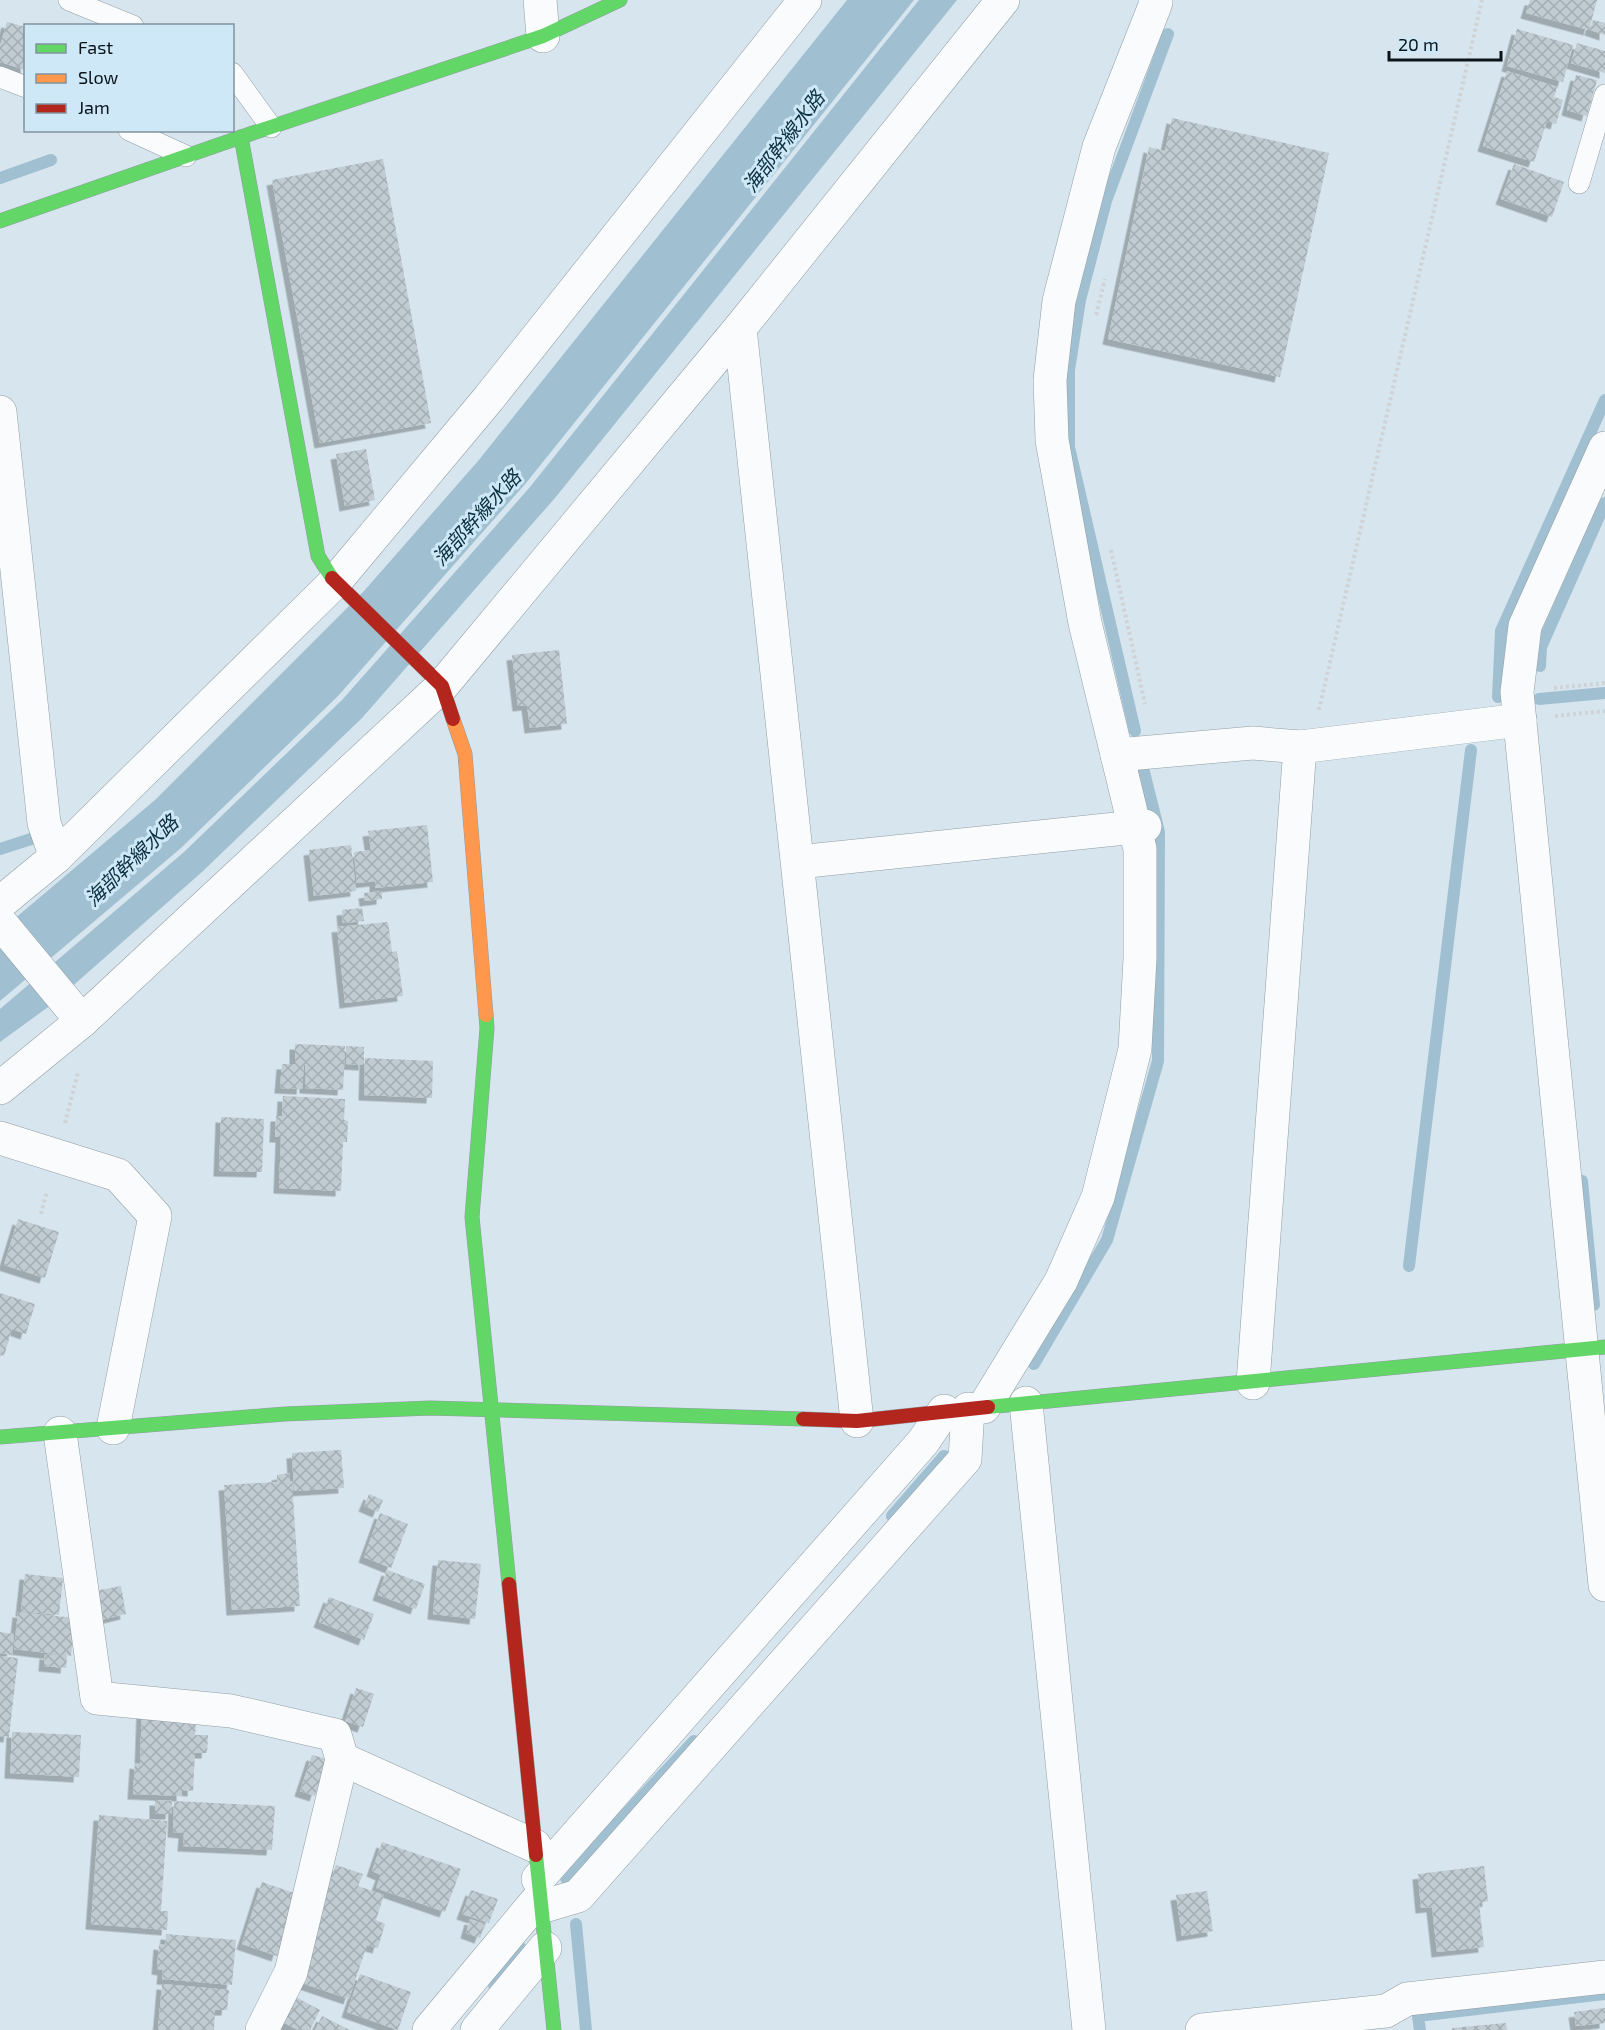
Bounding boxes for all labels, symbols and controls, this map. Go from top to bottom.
legend [24,24,234,132]
scale bar [1389,24,1502,62]
text: 20 m [1398,33,1439,55]
text: Fast [78,36,113,58]
text: Slow [78,66,119,88]
water label: 海部幹線水路 [737,84,830,196]
text: Jam [78,96,110,118]
water label: 海部幹線水路 [427,463,526,570]
water label: 海部幹線水路 [80,808,184,910]

